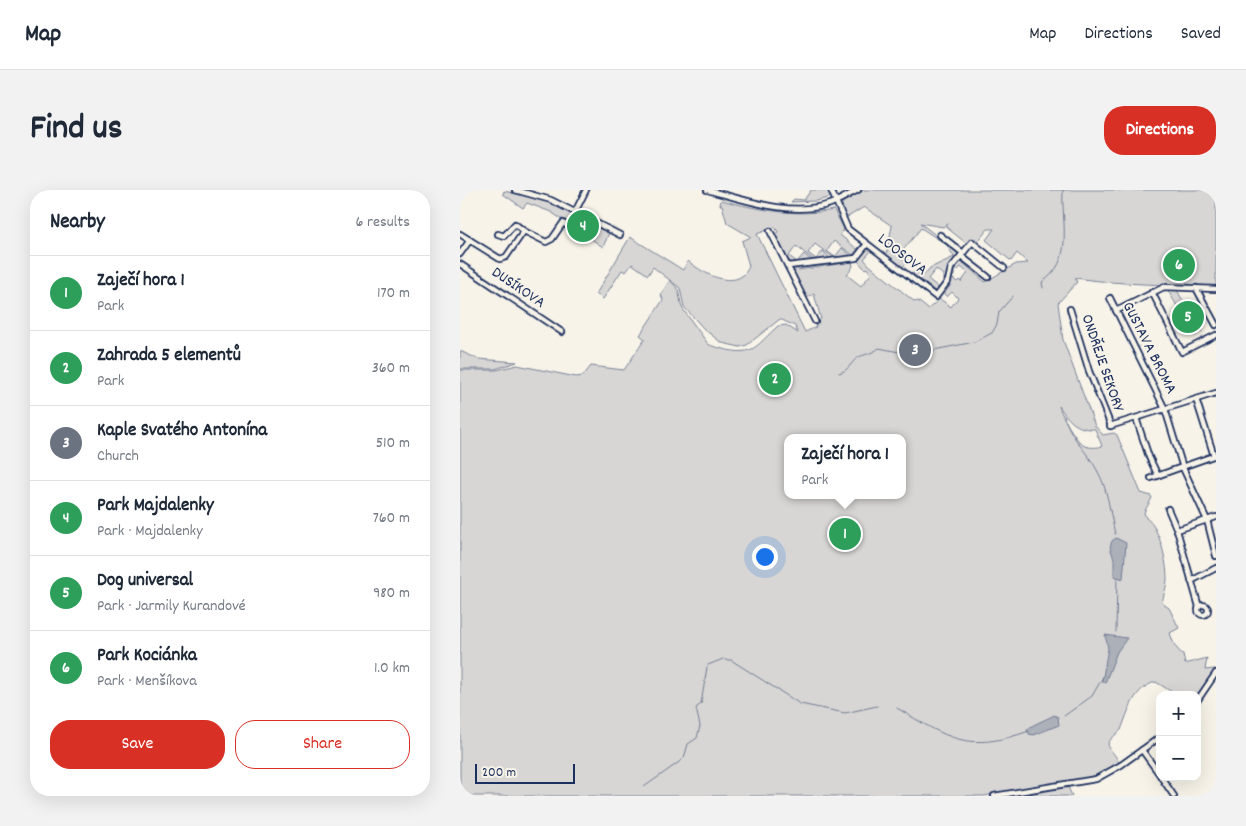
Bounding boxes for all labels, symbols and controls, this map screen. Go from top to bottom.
text: Map [25,18,61,52]
text: Map [1029,22,1056,47]
text: Directions [1084,22,1153,47]
text: Saved [1181,22,1221,47]
text: Find us [30,105,122,155]
button: Directions [1104,106,1216,155]
pin: 4 [567,207,599,245]
text: Nearby [50,208,105,238]
text: 6 results [355,211,410,234]
street label: LOOSOVA [872,228,932,282]
pin: 6 [1163,246,1195,284]
street label: DUSÍKOVA [486,262,550,315]
text: Zaječí hora 1 [97,268,185,295]
text: 1 [64,282,68,305]
text: 170 m [377,282,410,305]
text: Park [97,295,124,318]
street label: GUSTAVA BROMA [1116,298,1182,398]
pin: 5 [1172,298,1204,336]
street label: ONDŘEJE SEKORY [1075,311,1130,416]
pin: 3 [899,331,931,369]
text: Zahrada 5 elementů [97,343,241,370]
text: 2 [63,357,70,380]
text: 360 m [372,357,410,380]
pin: 2 [759,360,791,398]
text: Park [97,370,124,393]
text: Kaple Svatého Antonína [97,418,267,445]
text: 3 [62,432,70,455]
text: 510 m [376,432,410,455]
popup [784,434,906,499]
text: Zaječí hora 1 [801,442,889,469]
text: Church [97,445,139,468]
text: Park [801,469,828,492]
text: Park Majdalenky [97,493,214,520]
text: 4 [63,507,69,530]
text: 760 m [373,507,410,530]
pin: 1 [829,515,861,553]
text: Park · Majdalenky [97,520,203,543]
your location [752,544,778,570]
text: Dog universal [97,568,193,595]
text: 5 [62,582,70,605]
text: 980 m [373,582,410,605]
text: Park · Jarmily Kurandové [97,595,246,618]
text: Park Kociánka [97,643,197,670]
text: 6 [62,657,70,680]
text: 1.0 km [374,657,410,680]
text: Park · Menšíkova [97,670,197,693]
map controls [1156,691,1201,781]
button: + [1156,691,1201,736]
button: Save [50,720,225,769]
button: Share [235,720,410,769]
button: − [1156,736,1201,781]
scale bar [475,761,575,784]
text: 200 m [482,763,516,783]

